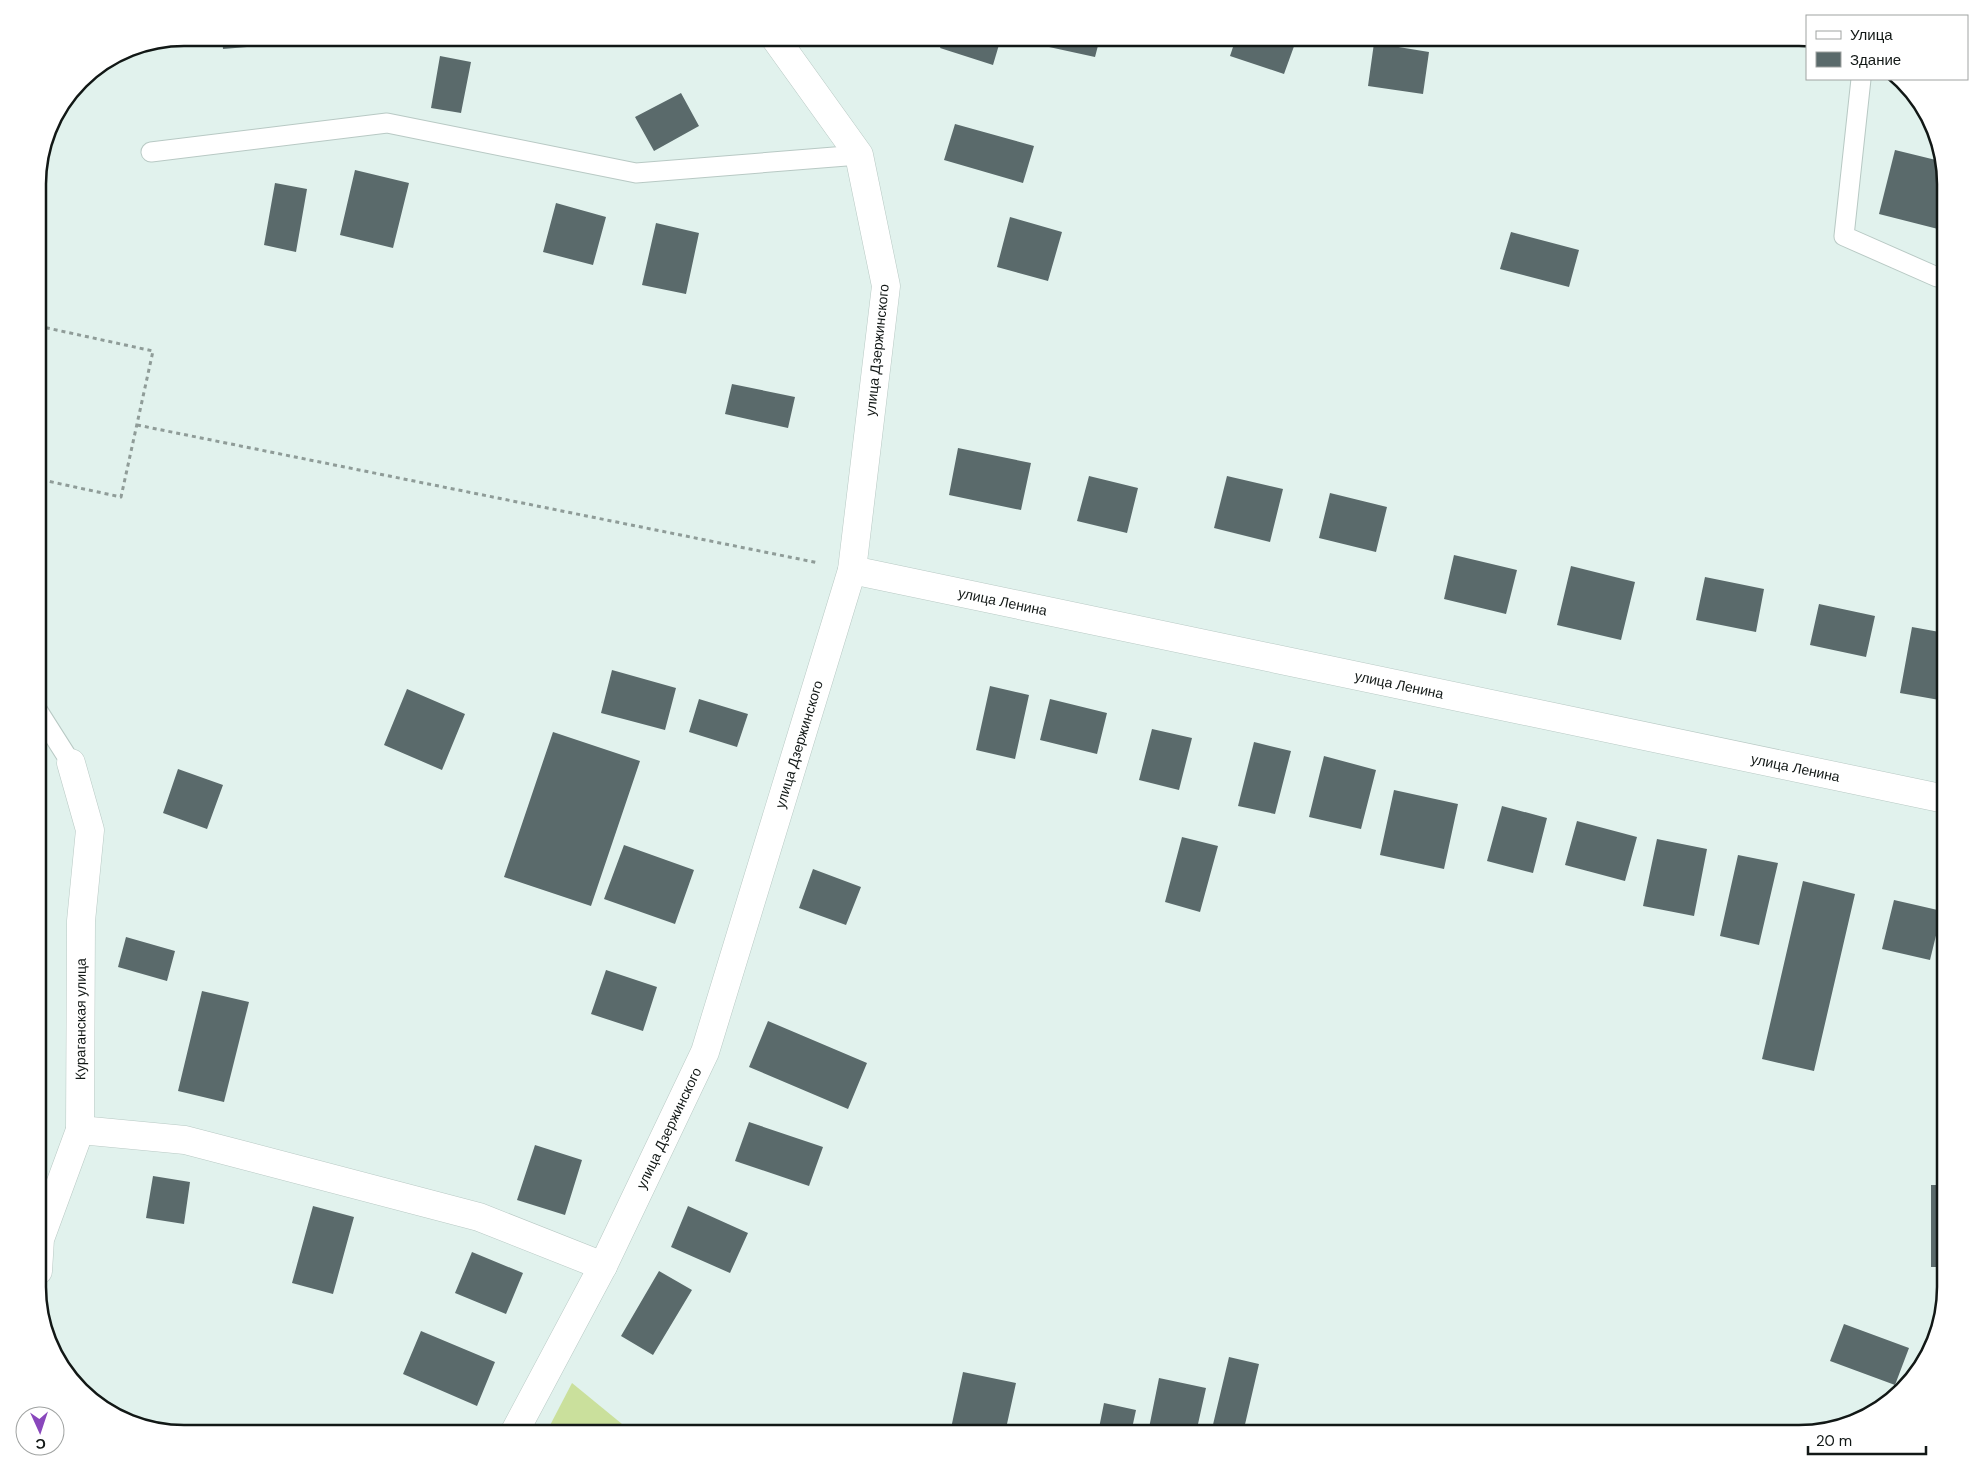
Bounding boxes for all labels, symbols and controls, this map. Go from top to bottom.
legend [1806,15,1968,80]
text: Улица [1850,25,1893,45]
text: Здание [1850,50,1901,70]
street label: улица Дзержинского [861,283,893,417]
street label: улица Ленина [957,584,1049,620]
street label: улица Ленина [1353,667,1445,703]
street label: улица Дзержинского [771,678,827,810]
street label: улица Ленина [1749,750,1842,786]
street label: Кураганская улица [71,958,90,1080]
street label: улица Дзержинского [632,1064,705,1192]
north arrow [15,1406,65,1456]
scale bar [1808,1424,1926,1456]
text: 20 m [1816,1431,1852,1451]
text: С [35,1435,46,1453]

